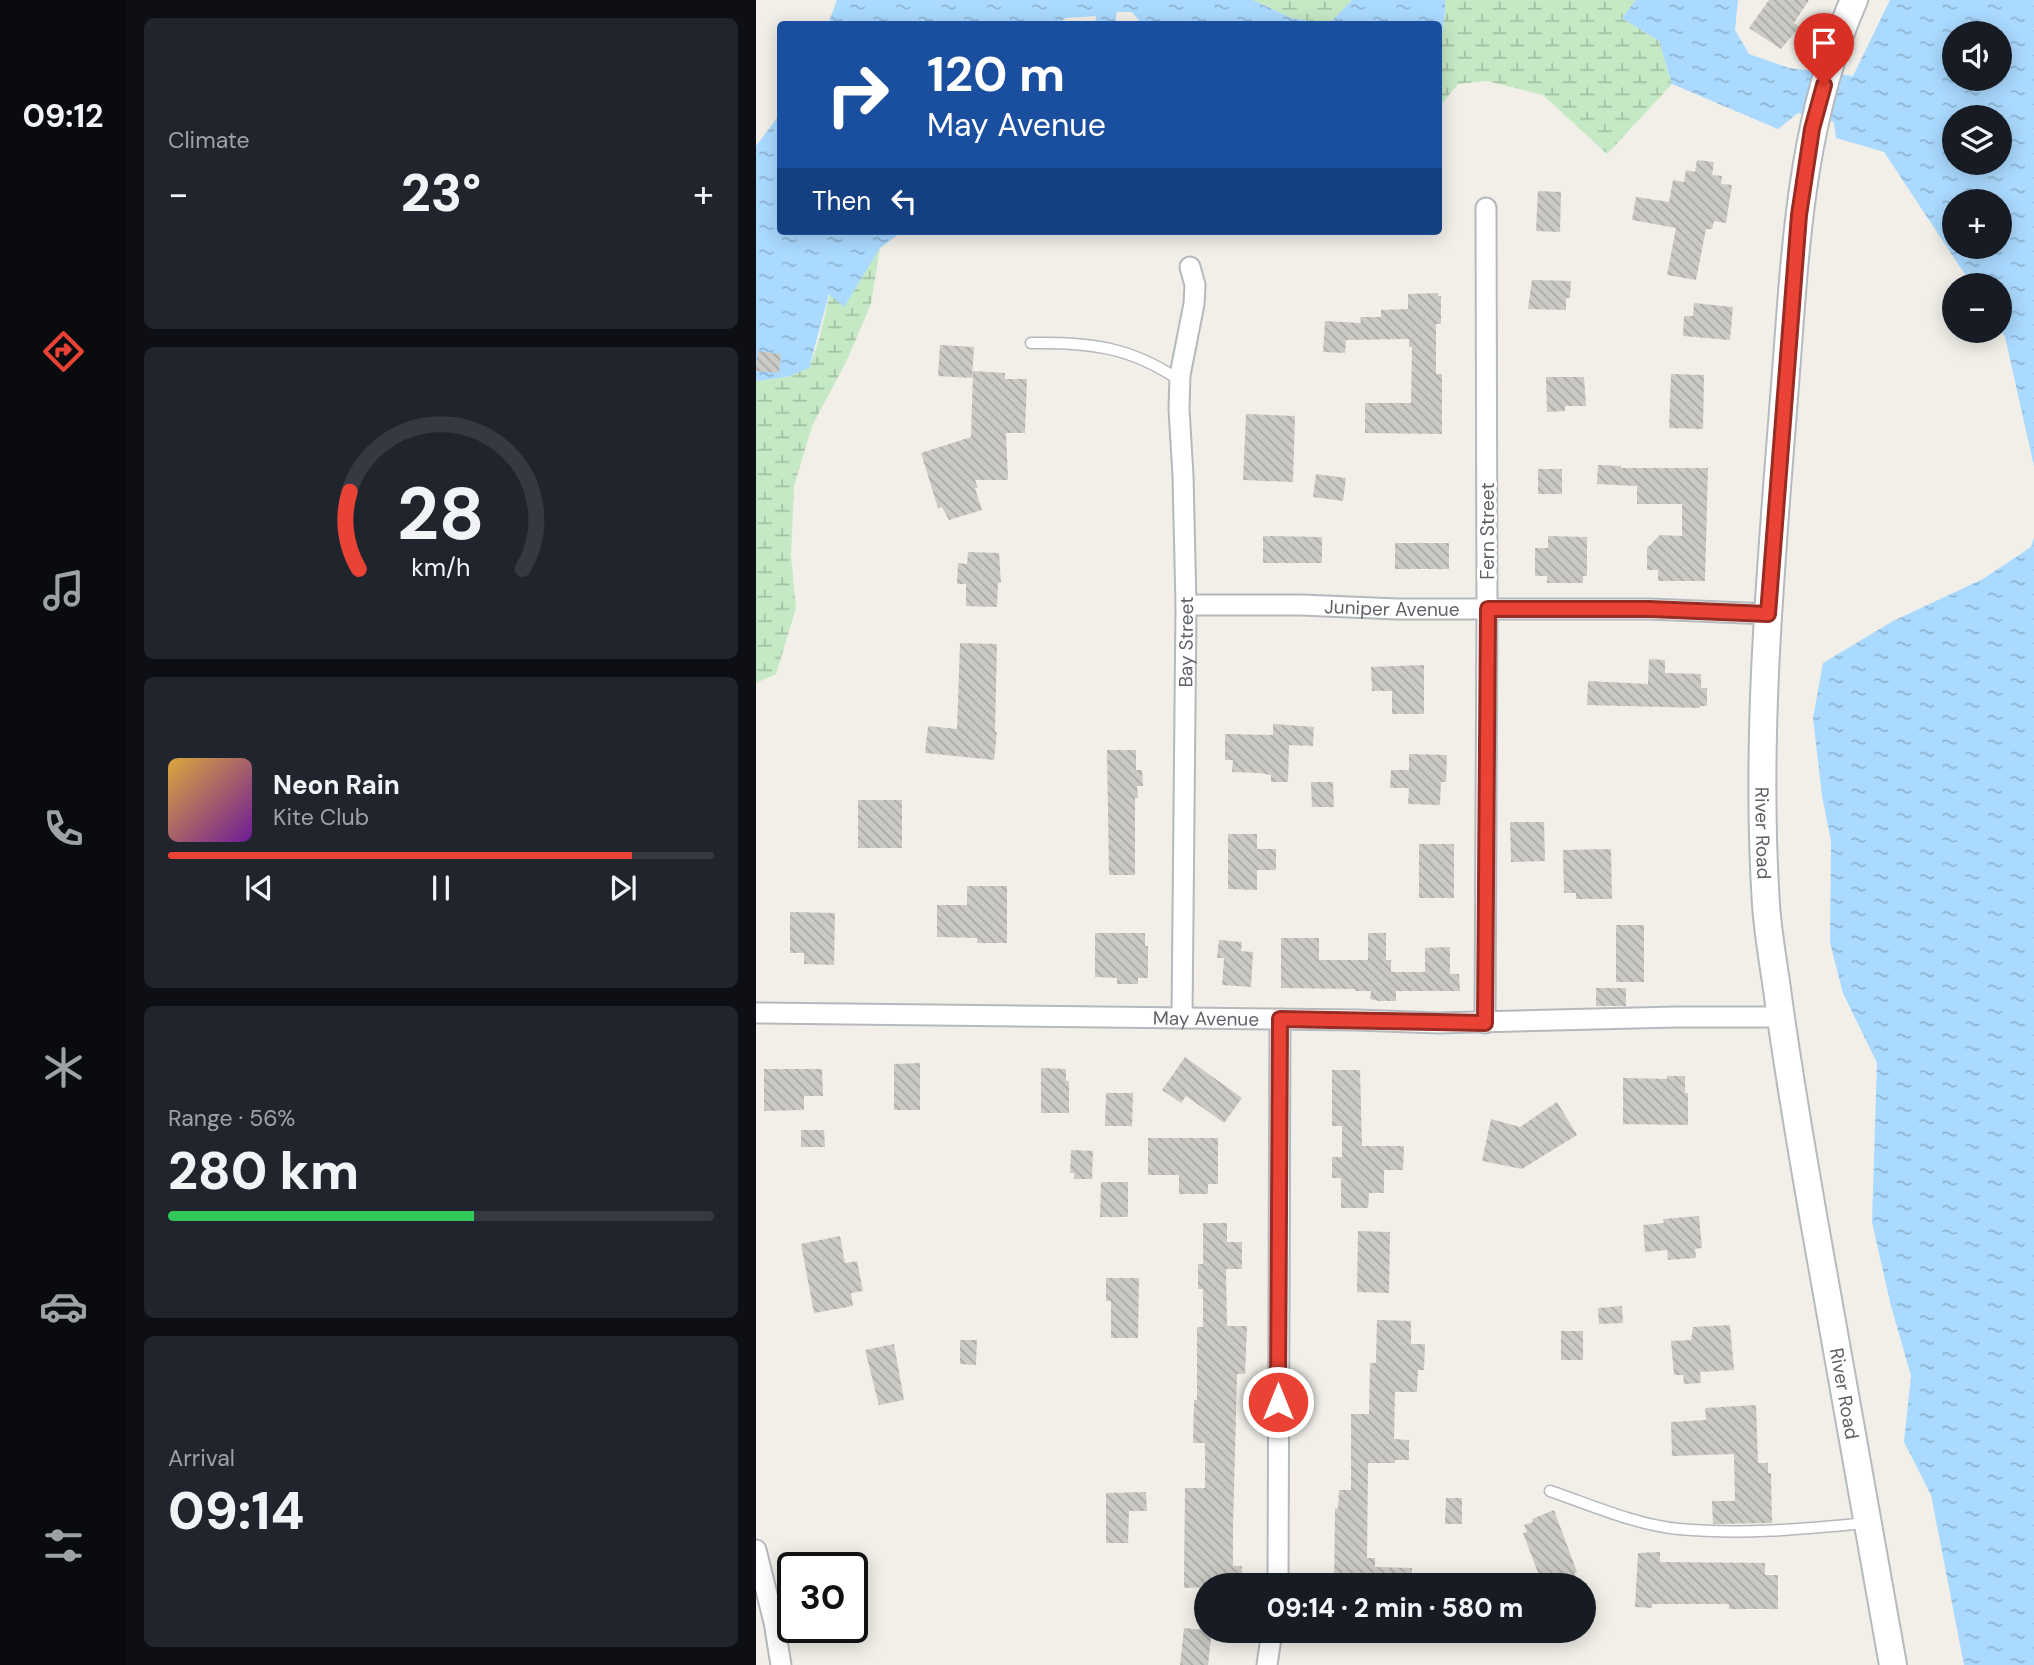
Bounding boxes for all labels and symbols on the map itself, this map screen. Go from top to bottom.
pin [1794,13,1854,85]
street label: Fern Street [1475,482,1500,580]
street label: Juniper Avenue [1324,594,1460,622]
street label: Bay Street [1173,596,1199,688]
street label: River Road [1749,787,1777,880]
street label: May Avenue [1153,1006,1259,1032]
street label: River Road [1824,1346,1865,1441]
position arrow [1241,1365,1315,1439]
speed limit sign: 30 [777,1552,868,1643]

